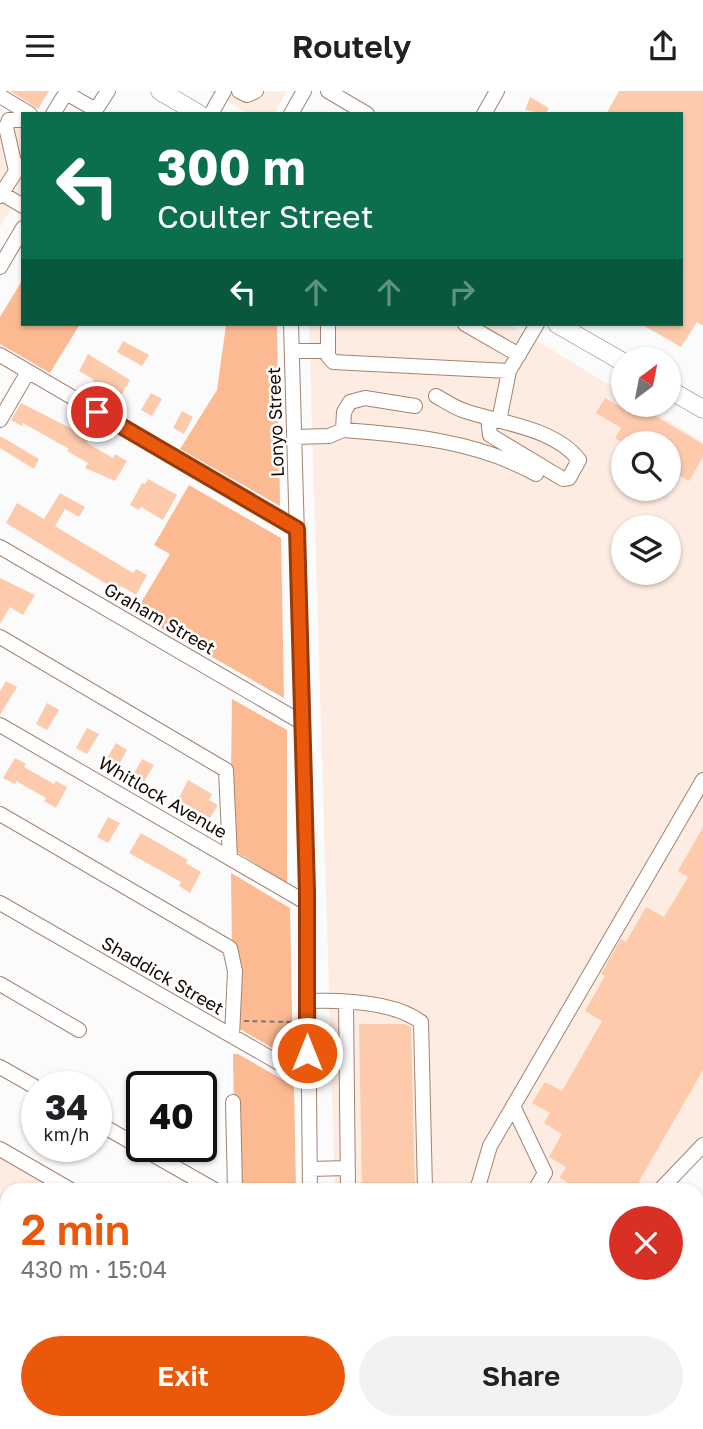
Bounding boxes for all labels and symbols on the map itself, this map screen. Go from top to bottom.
north arrow [611,347,681,417]
street label: Lonyo Street [262,367,288,477]
pin [67,382,127,442]
street label: Graham Street [101,577,219,659]
street label: Whitlock Avenue [95,751,231,843]
street label: Shaddick Street [98,931,228,1019]
position arrow [270,1016,344,1090]
speed limit sign: 40 [126,1071,217,1162]

